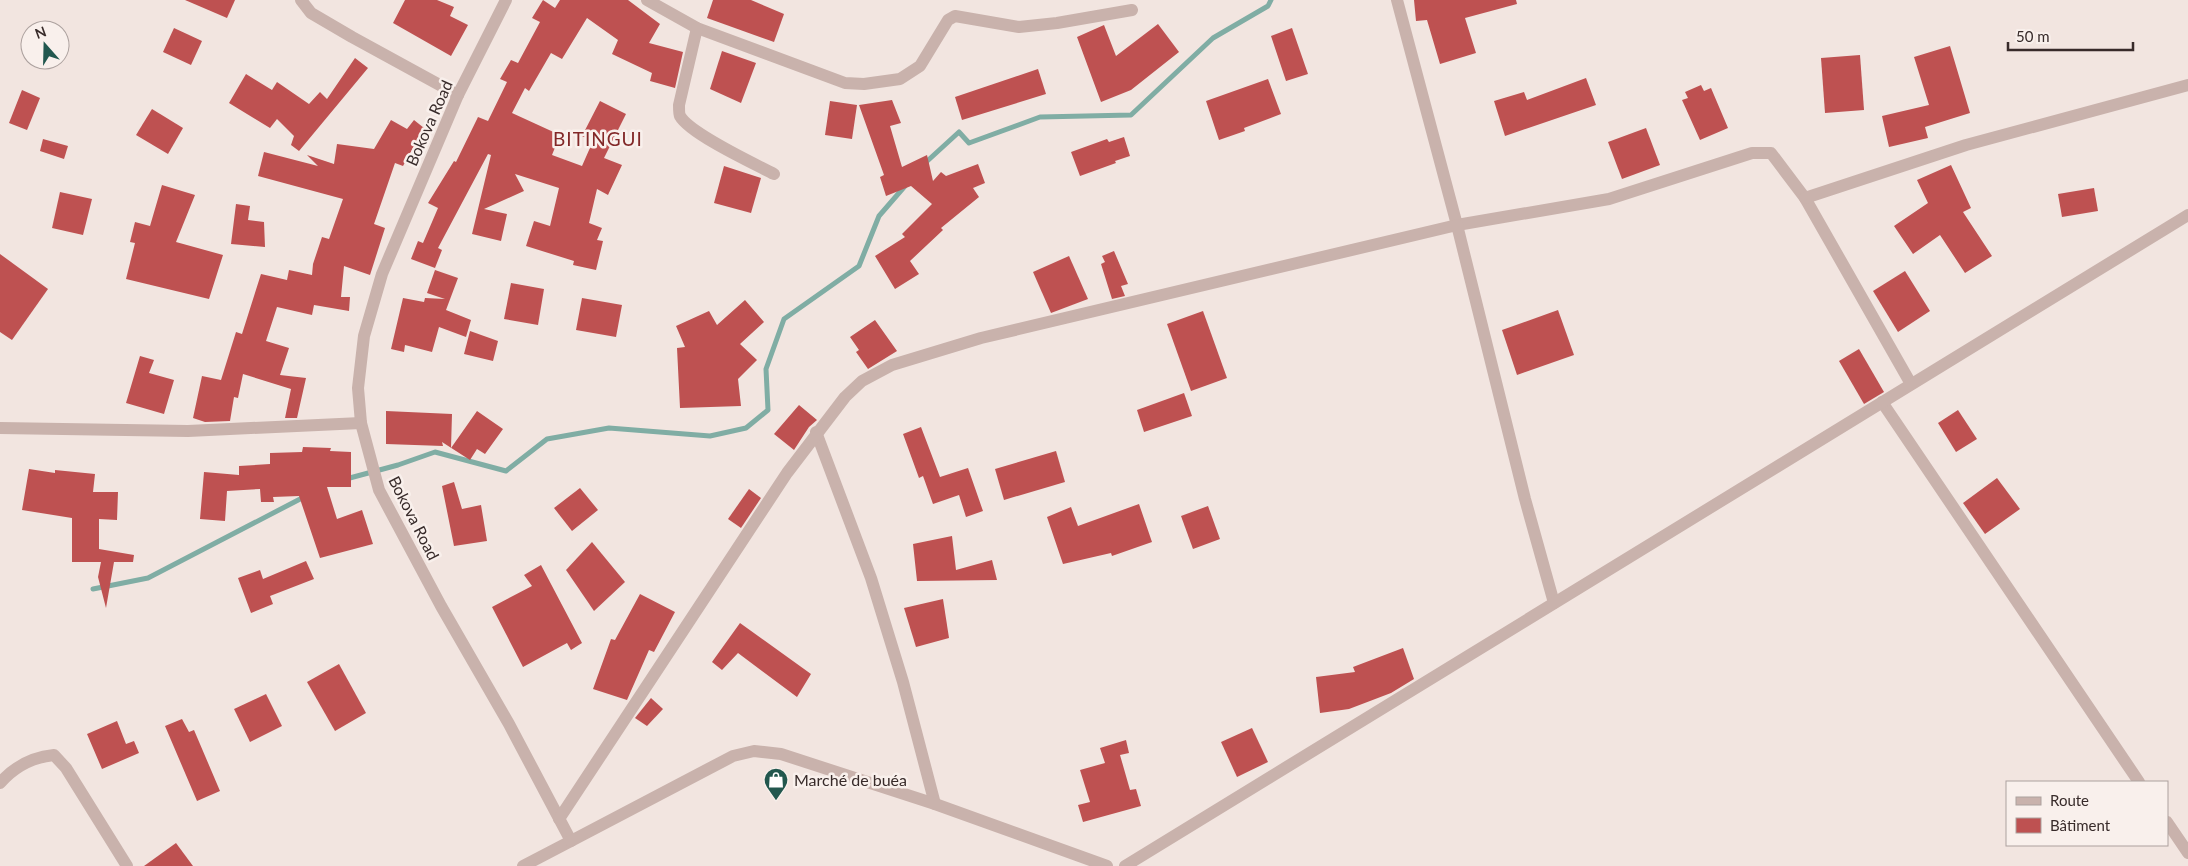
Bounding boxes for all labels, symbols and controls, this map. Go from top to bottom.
north arrow [20,20,70,70]
scale bar [2008,20,2133,52]
text: N [32,22,48,42]
text: 50 m [2016,27,2050,45]
street label: Bokova Road [401,77,456,168]
district label: BITINGUI [553,127,643,150]
street label: Bokova Road [385,473,444,563]
shop icon: Marché de buéa [763,767,789,801]
place label: Marché de buéa [794,770,907,789]
legend [2006,781,2168,846]
text: Route [2050,791,2089,809]
text: Bâtiment [2050,816,2111,834]

